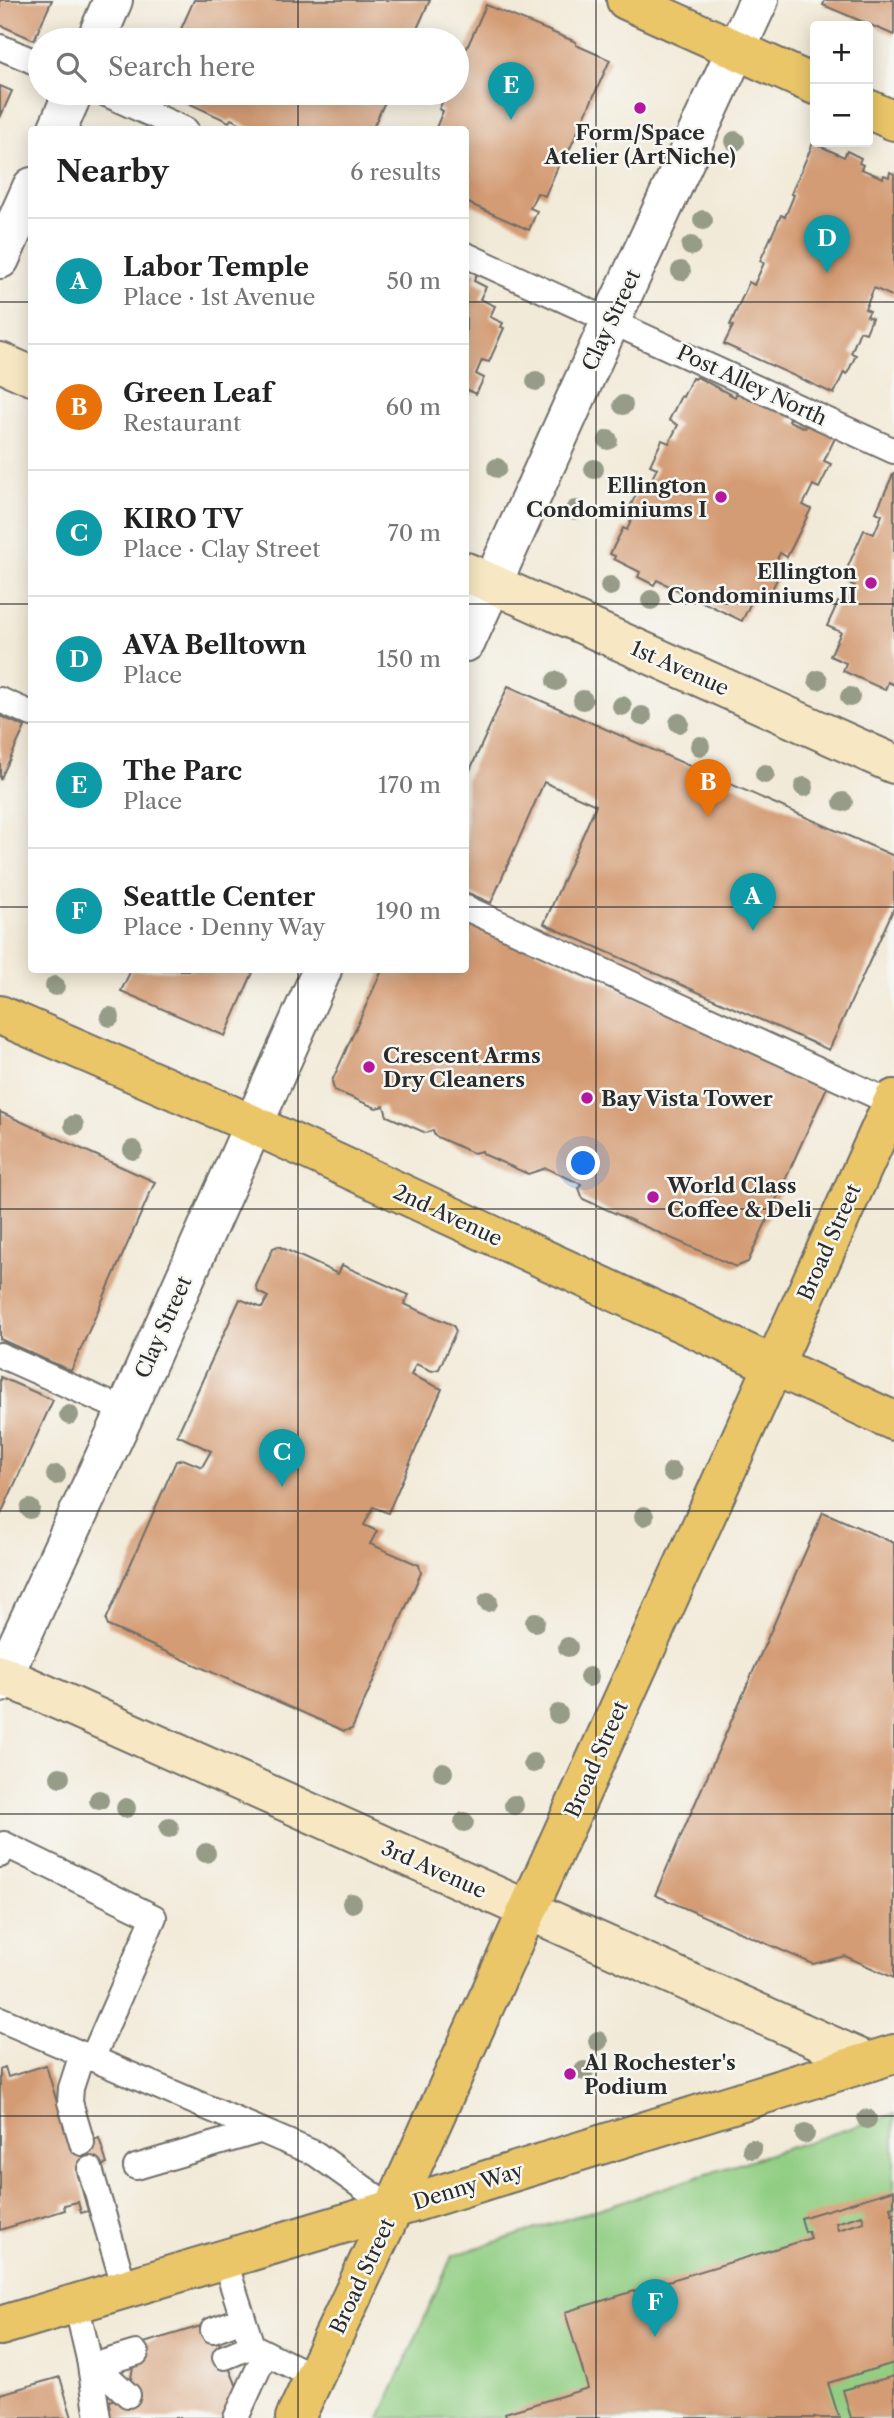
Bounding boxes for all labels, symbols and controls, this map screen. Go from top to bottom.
map controls [810,21,873,147]
button: + [810,21,873,84]
search box [28,28,469,105]
icon: search [52,48,90,86]
text: Search here [108,51,255,83]
pin: E [488,62,534,120]
button: − [810,84,873,147]
marker: Form/Space Atelier (ArtNiche) [632,100,648,116]
place label: Form/Space Atelier (ArtNiche) [543,120,736,169]
text: Nearby [56,153,169,190]
text: 6 results [350,158,441,186]
pin: D [804,215,850,273]
text: Labor Temple [123,251,309,283]
street label: Clay Street [577,265,646,375]
text: A [70,267,88,295]
text: 50 m [386,267,441,295]
text: Place · 1st Avenue [123,283,315,311]
street label: Post Alley North [673,339,831,431]
text: Green Leaf [123,377,272,409]
text: B [70,393,88,421]
text: 60 m [385,393,441,421]
text: Restaurant [123,409,241,437]
place label: Ellington Condominiums I [526,473,708,522]
marker: Ellington Condominiums I [713,489,729,505]
text: KIRO TV [123,503,243,535]
text: C [70,519,88,547]
text: 70 m [388,519,441,547]
text: Place · Clay Street [123,535,320,563]
place label: Ellington Condominiums II [667,559,858,608]
marker: Ellington Condominiums II [863,575,879,591]
text: AVA Belltown [123,629,307,661]
street label: 1st Avenue [627,635,733,701]
text: D [69,645,89,673]
text: 150 m [377,645,441,673]
text: Place [123,661,182,689]
text: The Parc [123,755,242,787]
pin: B [685,759,731,817]
text: E [71,771,87,799]
text: 170 m [378,771,441,799]
text: Place [123,787,182,815]
pin: A [730,873,776,931]
text: Seattle Center [123,881,315,913]
text: F [71,897,87,925]
text: 190 m [376,897,441,925]
text: Place · Denny Way [123,913,325,941]
place label: Crescent Arms Dry Cleaners [383,1043,541,1092]
marker: Crescent Arms Dry Cleaners [361,1059,377,1075]
place label: Bay Vista Tower [601,1086,774,1111]
marker: Bay Vista Tower [579,1090,595,1106]
your location [566,1146,600,1180]
place label: World Class Coffee & Deli [666,1173,813,1222]
street label: 2nd Avenue [390,1179,506,1251]
street label: Broad Street [792,1179,866,1304]
marker: World Class Coffee & Deli [645,1189,661,1205]
street label: Clay Street [129,1272,197,1382]
pin: C [259,1429,305,1487]
street label: Broad Street [559,1696,633,1821]
street label: 3rd Avenue [378,1835,490,1903]
place label: Al Rochester's Podium [583,2050,736,2099]
marker: Al Rochester's Podium [562,2066,578,2082]
street label: Denny Way [410,2157,526,2215]
street label: Broad Street [324,2214,400,2338]
pin: F [632,2279,678,2337]

